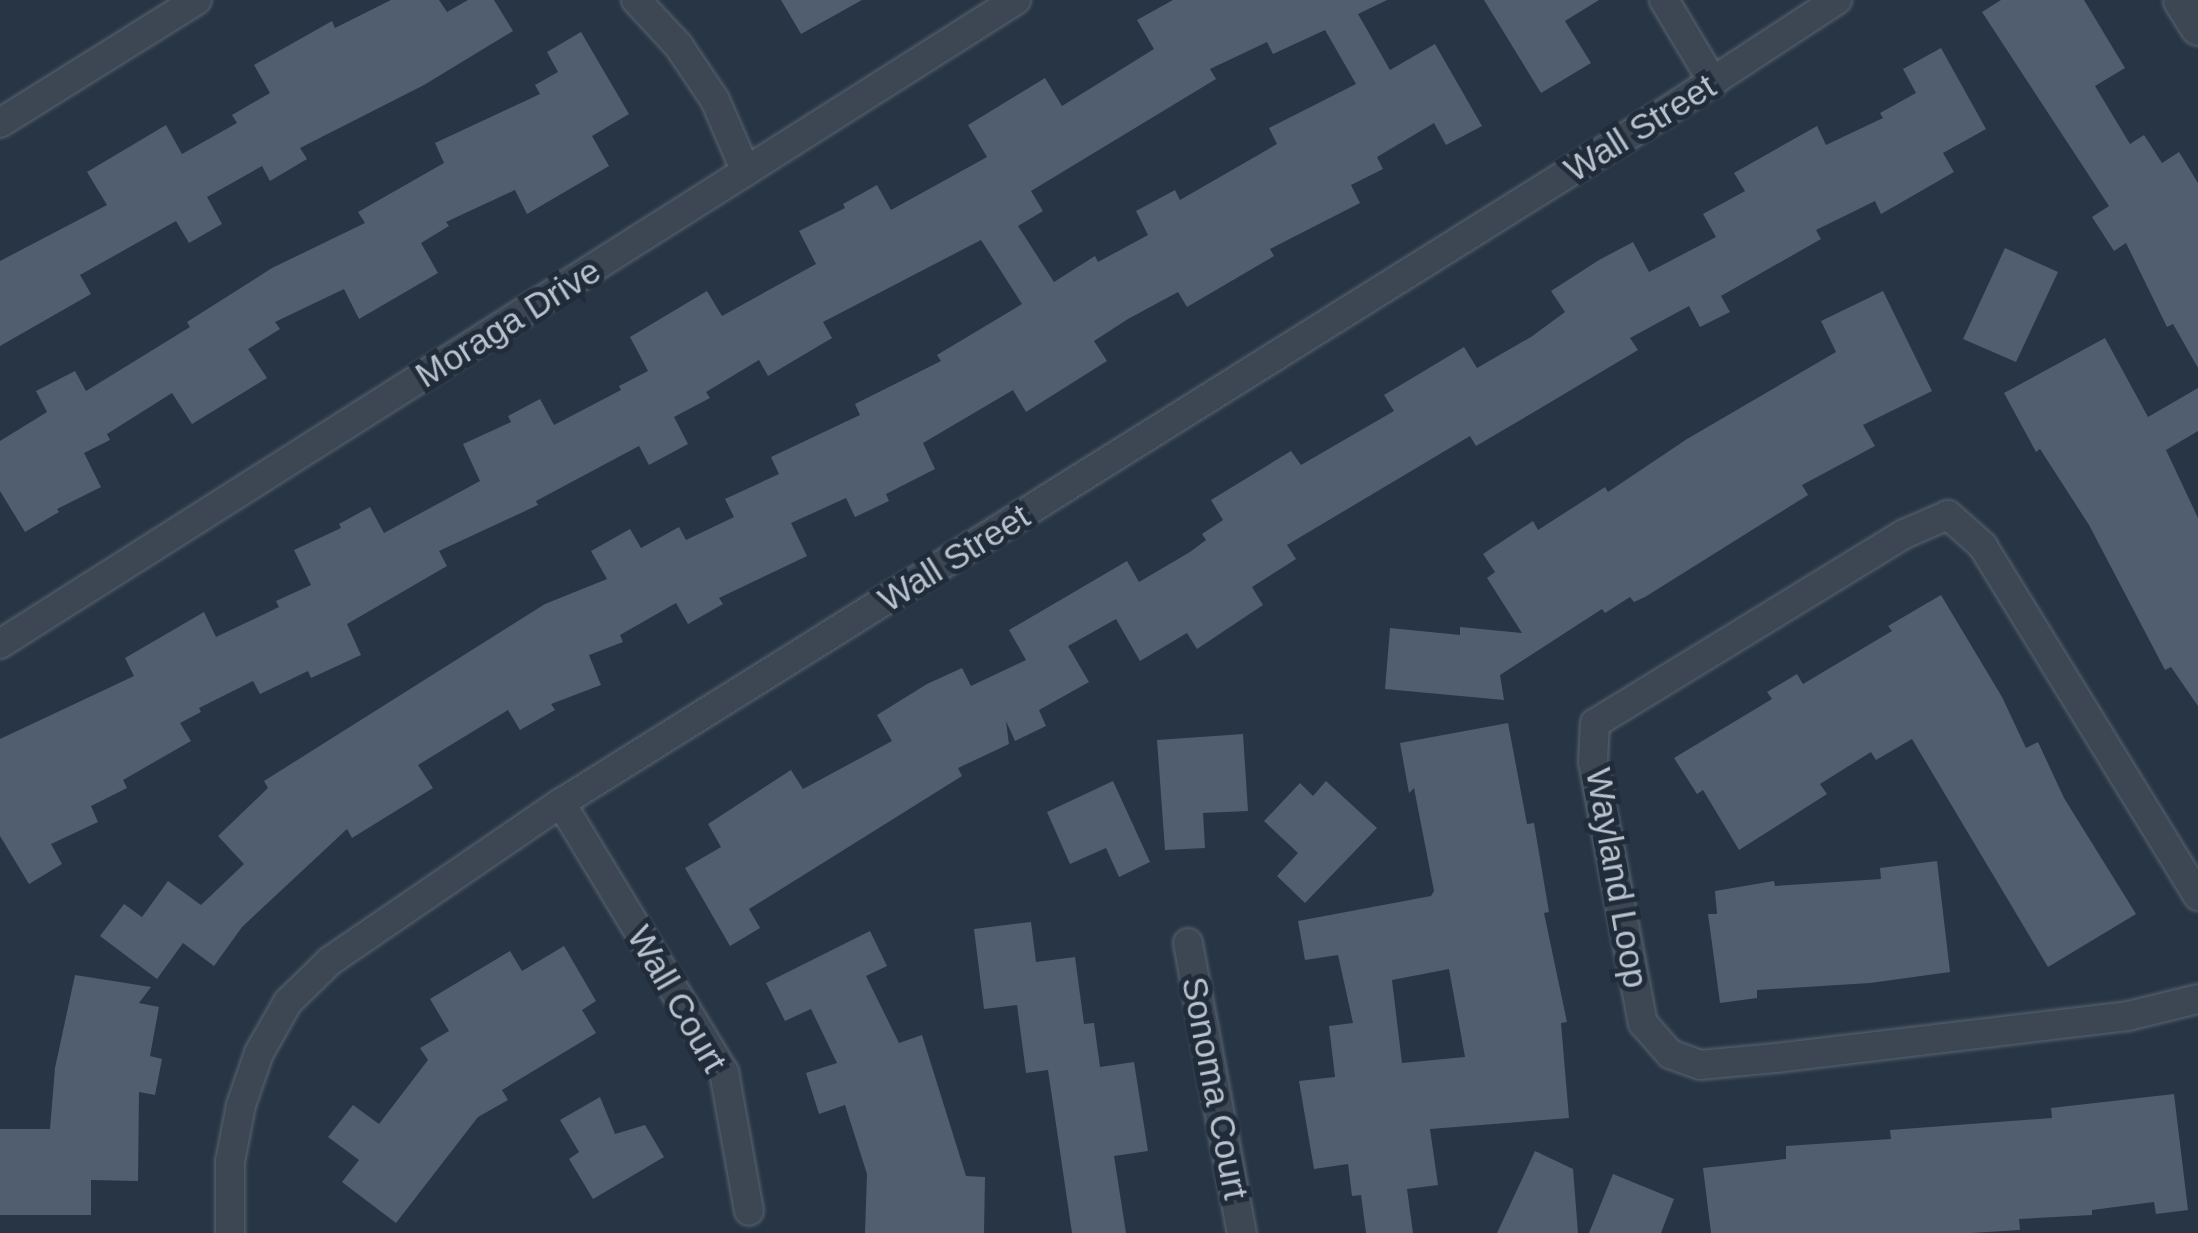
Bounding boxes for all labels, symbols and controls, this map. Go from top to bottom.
street label: Wall Street [1557,65,1723,191]
street label: Moraga Drive [408,250,608,396]
street label: Wall Street [871,495,1037,621]
street label: Wayland Loop [1577,765,1657,991]
street label: Wall Court [618,918,736,1080]
street label: Sonoma Court [1173,973,1257,1203]

